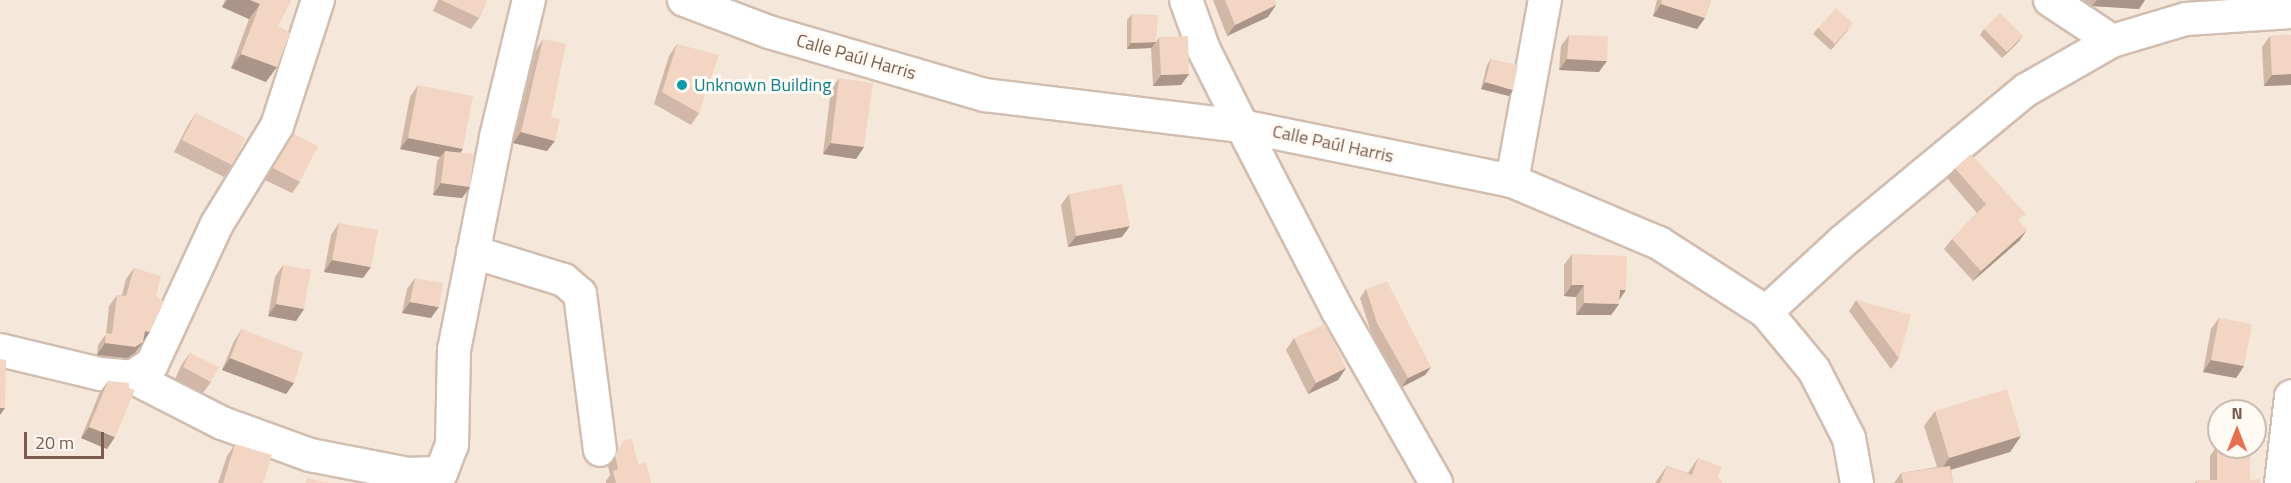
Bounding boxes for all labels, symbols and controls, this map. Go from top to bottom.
street label: Calle Paúl Harris [794,30,918,84]
place label: Unknown Building [694,74,831,96]
marker: Unknown Building [675,78,689,92]
street label: Calle Paúl Harris [1270,121,1396,167]
north arrow [2207,399,2267,459]
text: N [2231,401,2243,425]
scale bar [27,420,106,458]
text: 20 m [35,429,74,456]

